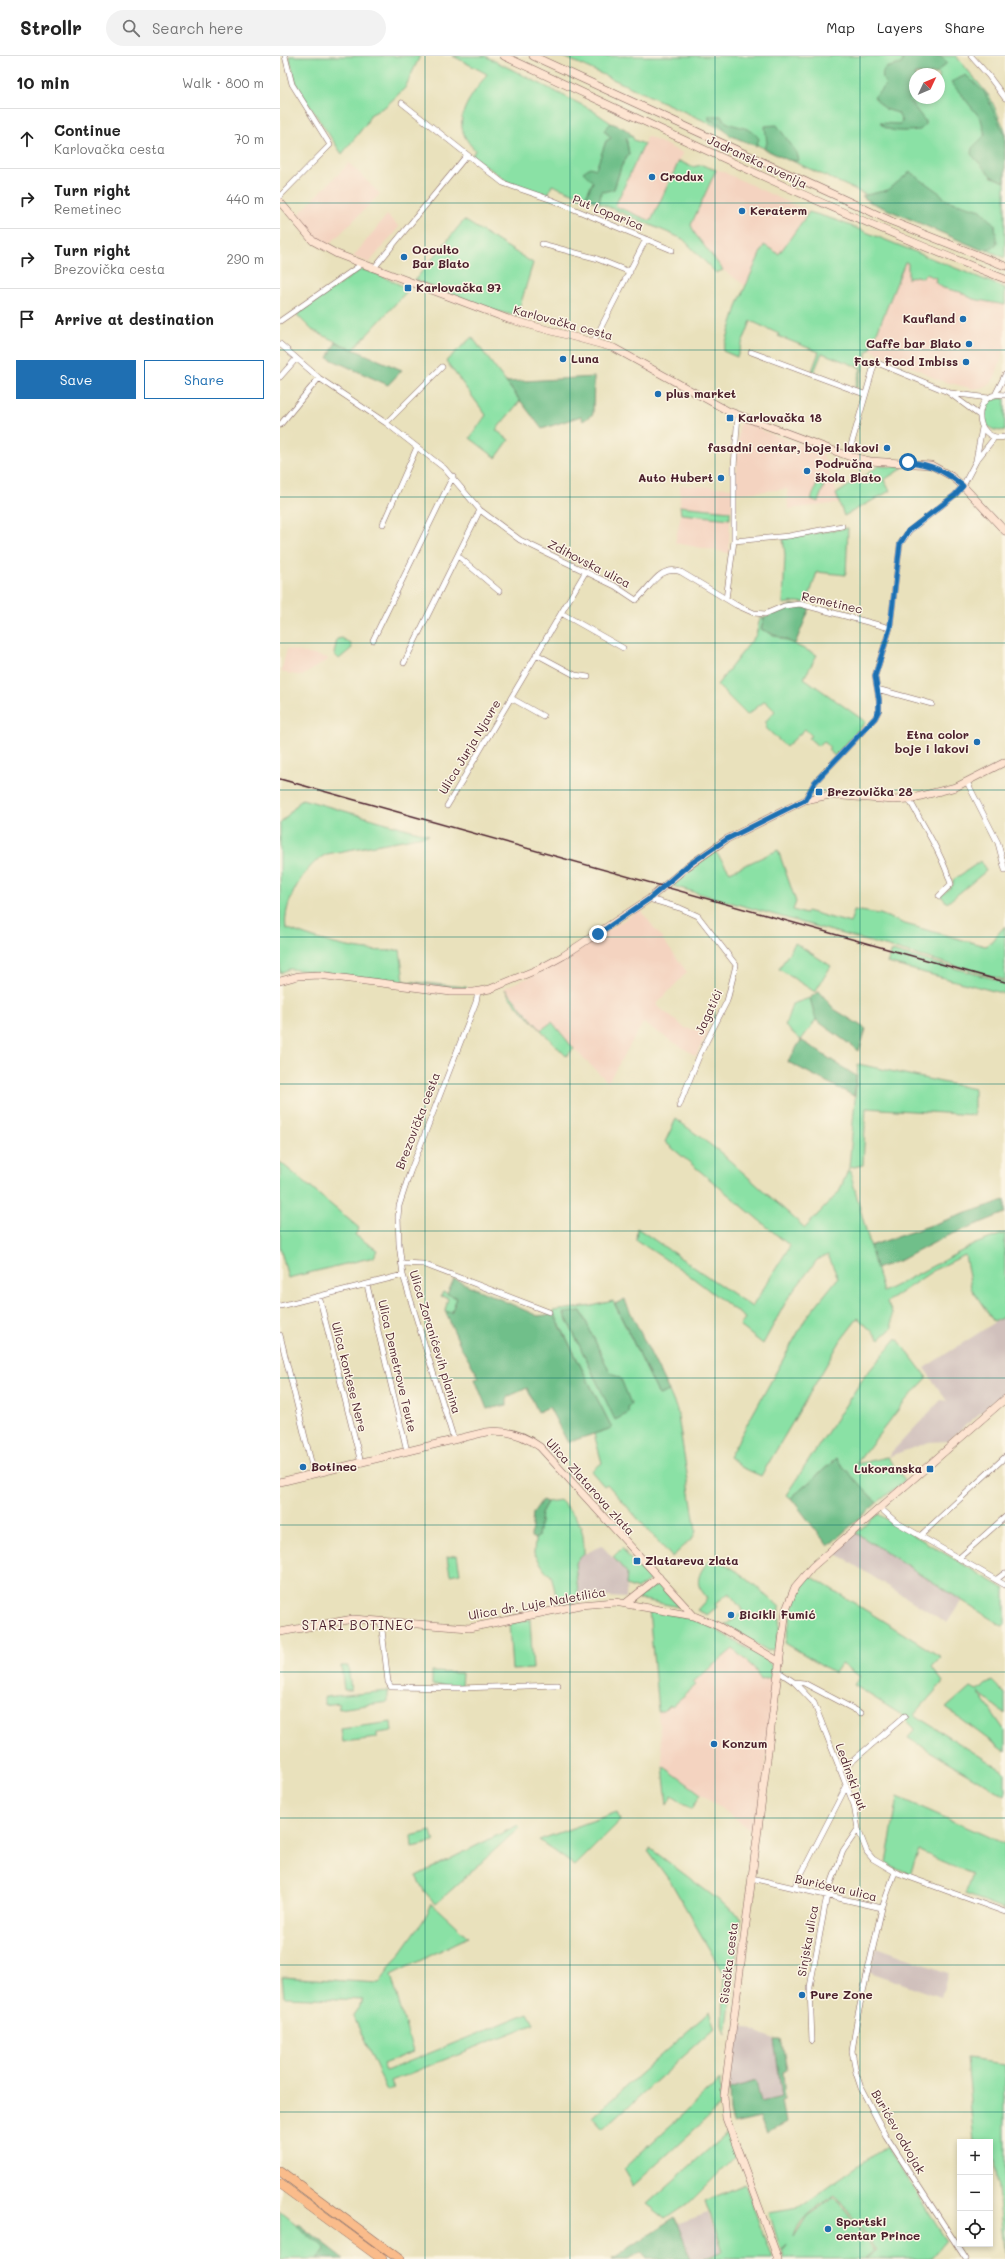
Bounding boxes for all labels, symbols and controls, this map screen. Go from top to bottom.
search box [106,10,386,46]
text: Strollr [20,15,82,40]
icon: search [120,17,142,39]
text: Search here [152,18,243,38]
text: Map [826,18,855,37]
text: Layers [877,18,923,37]
text: Share [945,18,985,37]
north arrow [909,68,945,104]
text: 10 min [16,71,70,93]
text: Walk · 800 m [182,74,264,91]
text: Continue [54,120,121,140]
icon: ahead [16,128,38,150]
text: 70 m [234,130,264,147]
street label: Jadranska avenija [705,131,810,191]
text: Karlovačka cesta [54,140,165,157]
place label: Crodux [660,168,703,184]
marker: Crodux [647,172,657,182]
text: Turn right [54,180,131,200]
icon: right [16,188,38,210]
text: 440 m [226,190,264,207]
street label: Put Loparica [570,191,646,234]
text: Remetinec [54,200,121,217]
place label: Keraterm [750,202,807,218]
marker: Keraterm [737,206,747,216]
text: Turn right [54,240,131,260]
place label: Occulto Bar Blato [412,241,469,271]
icon: right [16,248,38,270]
text: 290 m [227,250,264,267]
marker: Occulto Bar Blato [399,252,409,262]
text: Brezovička cesta [54,260,165,277]
place label: Karlovačka 97 [416,279,501,295]
marker: Karlovačka 97 [403,283,413,293]
street label: Karlovačka cesta [512,301,615,343]
icon: arrive [16,308,38,330]
text: Arrive at destination [54,309,214,329]
place label: Kaufland [903,310,955,326]
marker: Kaufland [958,314,968,324]
place label: Caffe bar Blato [866,335,961,351]
marker: Caffe bar Blato [964,339,974,349]
place label: Luna [571,350,599,366]
place label: Fast Food Imbiss [854,353,958,369]
marker: Luna [558,354,568,364]
marker: Fast Food Imbiss [961,357,971,367]
button: Save [16,360,136,399]
button: Share [144,360,264,399]
place label: plus market [666,385,736,401]
marker: plus market [653,389,663,399]
place label: Karlovačka 18 [738,409,823,425]
marker: Karlovačka 18 [725,413,735,423]
place label: fasadni centar, boje i lakovi [708,439,879,455]
marker: fasadni centar, boje i lakovi [882,443,892,453]
route start [899,453,917,471]
place label: Područna škola Blato [815,455,881,485]
marker: Područna škola Blato [802,466,812,476]
place label: Auto Hubert [638,469,713,485]
marker: Auto Hubert [716,473,726,483]
street label: Zdihovska ulica [545,535,634,591]
street label: Remetinec [800,587,864,617]
street label: Ulica Jurja Njavre [435,696,504,797]
place label: Etna color boje i lakovi [895,726,969,756]
marker: Etna color boje i lakovi [972,737,982,747]
place label: Brezovička 28 [827,783,913,799]
marker: Brezovička 28 [814,787,824,797]
route end [589,925,607,943]
street label: Jagatići [691,986,726,1037]
street label: Brezovička cesta [391,1070,443,1171]
street label: Ulica Zoranićevih planina [406,1268,465,1416]
street label: Ulica Demetrove Teute [375,1298,421,1433]
street label: Ulica kontese Nere [329,1320,371,1433]
street label: Ulica Zlatarova zlata [543,1434,639,1538]
place label: Botinec [311,1458,357,1474]
place label: Lukoranska [854,1460,922,1476]
marker: Botinec [298,1462,308,1472]
marker: Lukoranska [925,1464,935,1474]
place label: Zlatareva zlata [645,1552,739,1568]
marker: Zlatareva zlata [632,1556,642,1566]
street label: Ulica dr. Luje Naletilića [467,1583,607,1623]
place label: Bicikli Fumić [739,1606,816,1622]
marker: Bicikli Fumić [726,1610,736,1620]
district label: STARI BOTINEC [302,1616,414,1633]
place label: Konzum [722,1735,767,1751]
marker: Konzum [709,1739,719,1749]
street label: Ledinski put [832,1741,872,1813]
street label: Burićeva ulica [794,1870,879,1904]
street label: Sinjska ulica [793,1904,821,1978]
street label: Sisačka cesta [715,1921,741,2004]
place label: Pure Zone [810,1986,873,2002]
marker: Pure Zone [797,1990,807,2000]
street label: Burićev odvojak [868,2087,929,2176]
map controls [957,2139,993,2247]
button: + [957,2139,993,2175]
button: − [957,2175,993,2211]
button: locate [957,2211,993,2247]
place label: Sportski centar Prince [836,2213,920,2243]
marker: Sportski centar Prince [823,2224,833,2234]

